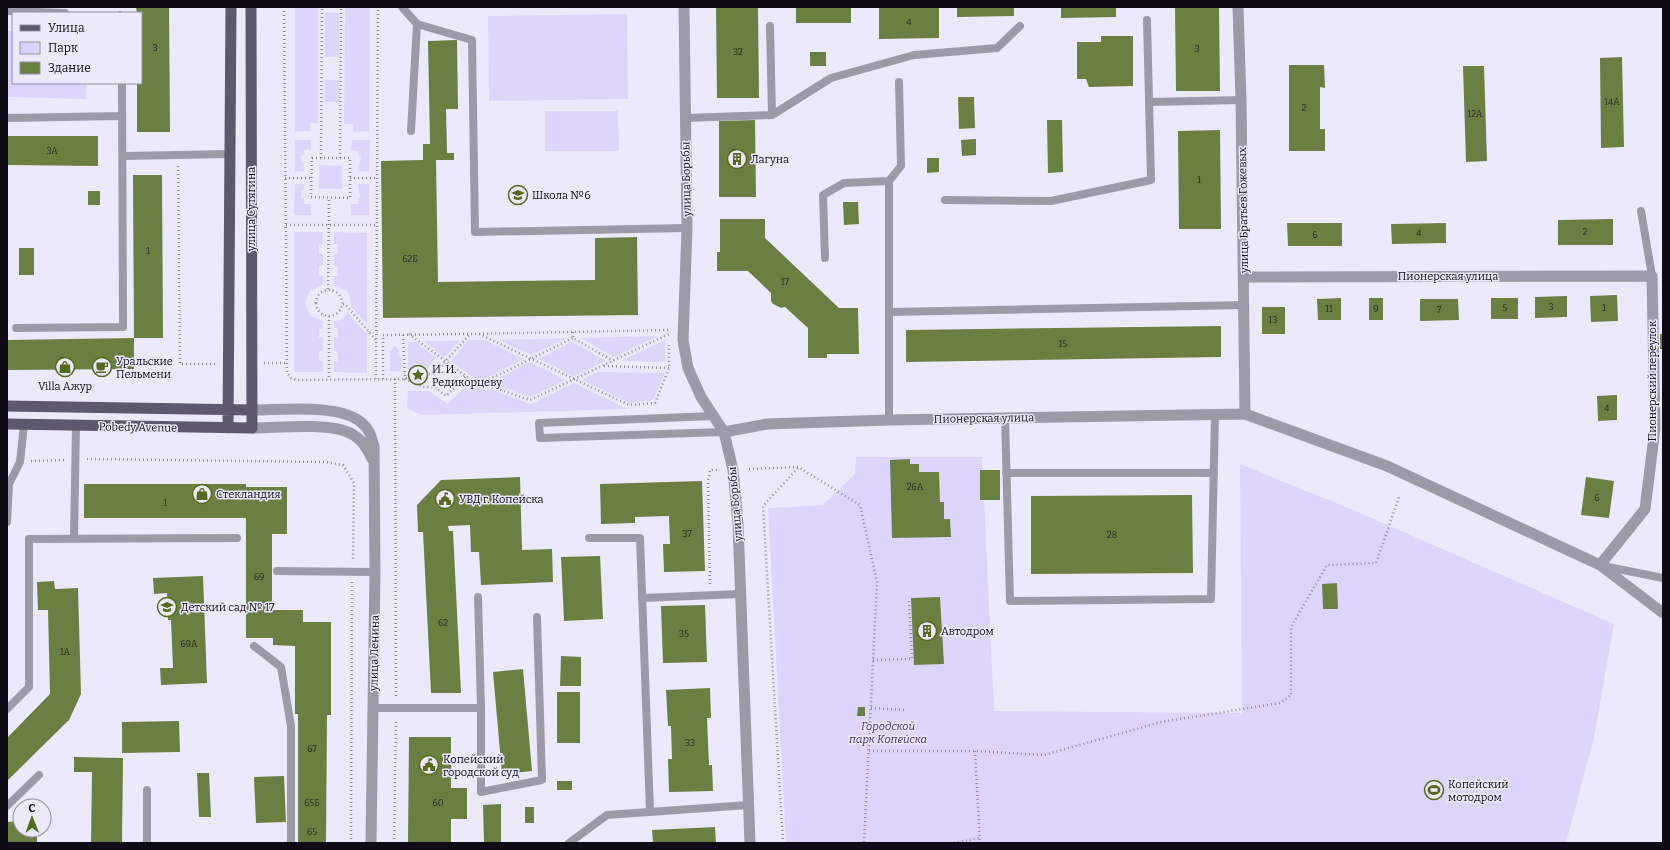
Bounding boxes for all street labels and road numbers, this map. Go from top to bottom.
street label: улица Борьбы [679,141,694,218]
street label: улица Братьев Гожевых [1236,147,1251,274]
street label: улица Сутягина [245,167,258,252]
street label: Пионерская улица [1398,270,1498,283]
street label: Пионерский переулок [1646,320,1659,441]
street label: Пионерская улица [934,411,1034,426]
street label: Pobedy Avenue [99,420,177,435]
street label: улица Борьбы [726,466,745,543]
street label: улица Ленина [367,615,382,692]

